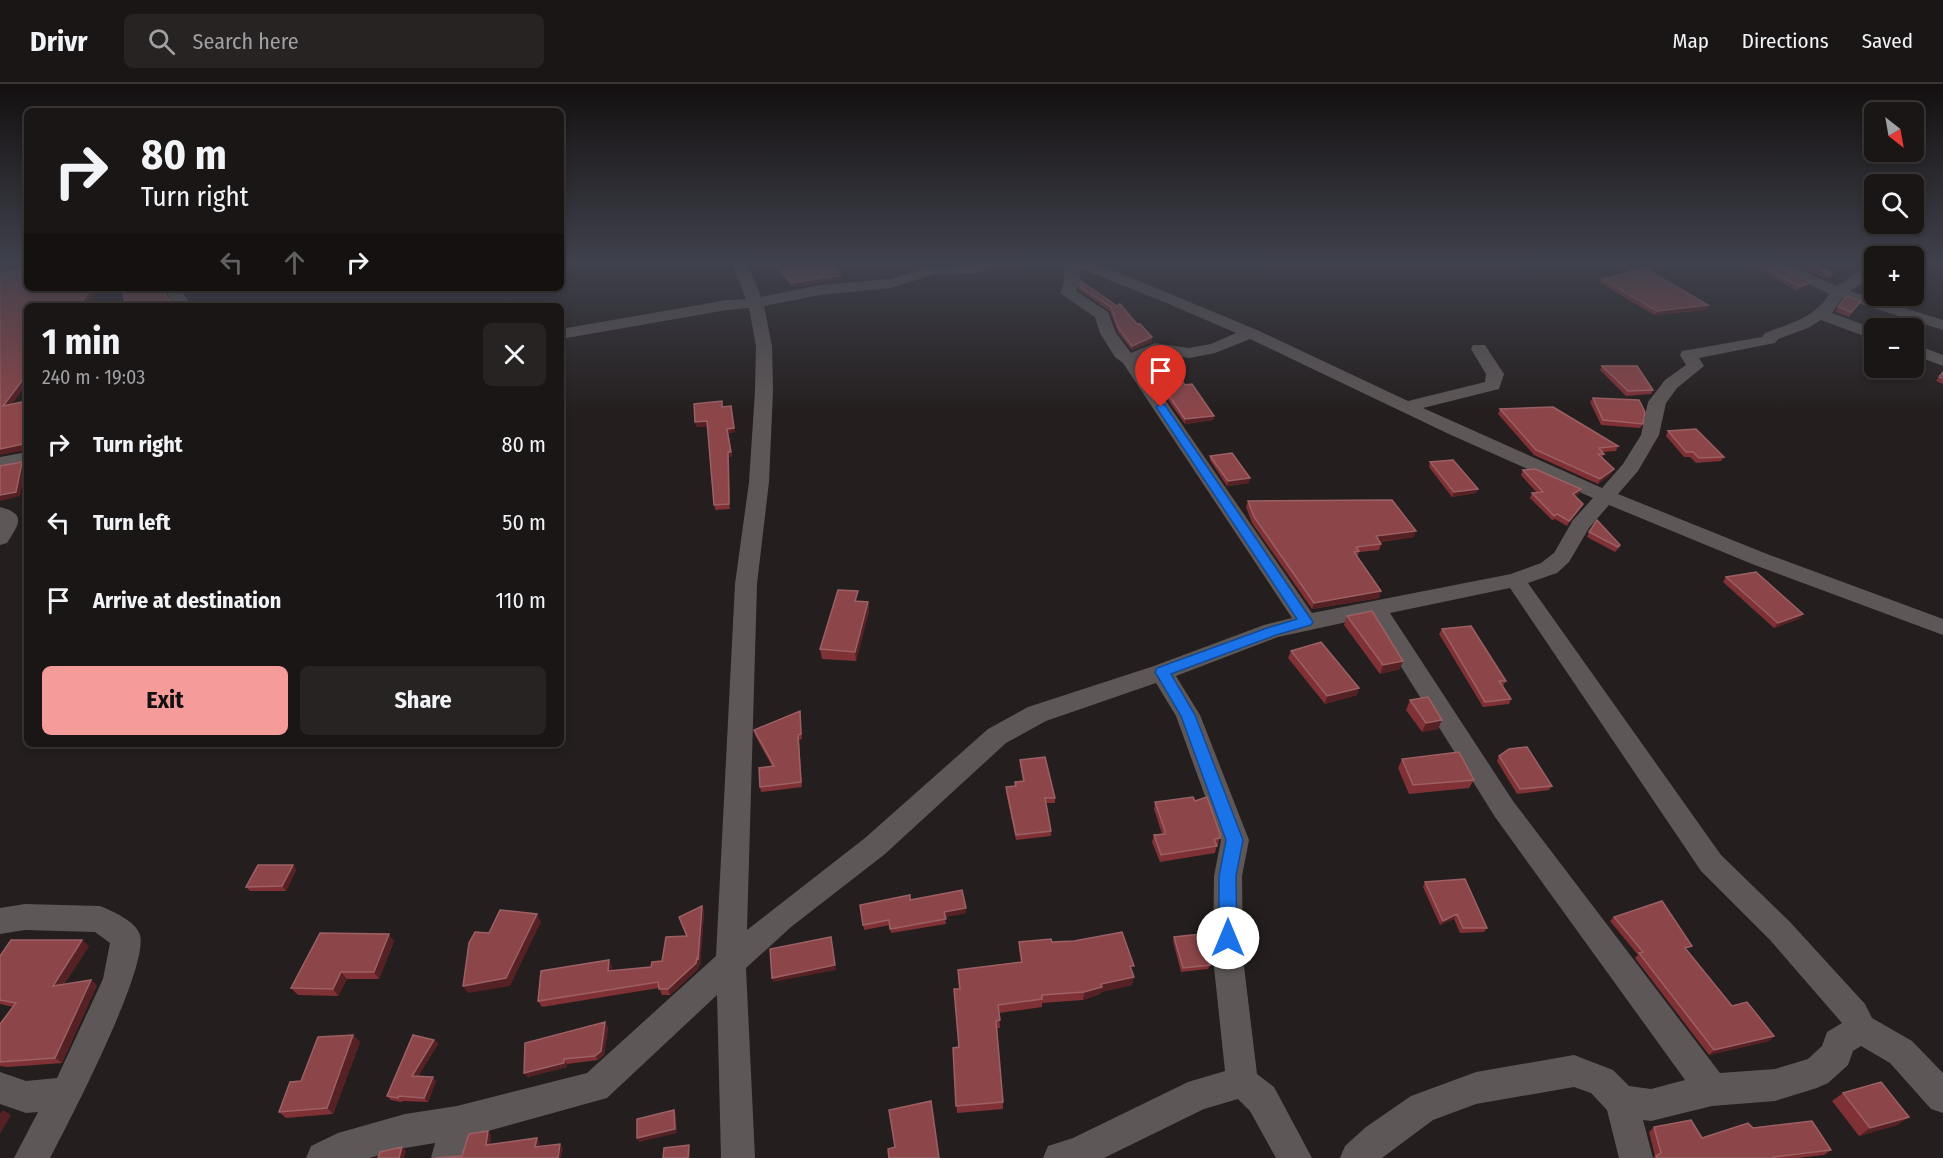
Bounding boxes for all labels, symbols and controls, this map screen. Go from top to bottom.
search box [124,14,544,68]
text: Drivr [30,25,88,58]
icon: search [145,25,178,58]
text: Search here [193,28,299,55]
text: Map [1672,28,1709,54]
text: Directions [1742,28,1829,54]
text: Saved [1862,28,1913,54]
north arrow [1864,102,1924,162]
map controls [1864,102,1924,378]
text: 80 m [141,130,227,180]
icon: right [42,132,120,210]
button: search [1864,174,1924,234]
text: Turn right [141,181,249,213]
icon: left [215,246,248,279]
icon: ahead [278,246,311,279]
icon: right [341,246,374,279]
button: + [1864,246,1924,306]
button: − [1864,318,1924,378]
text: 1 min [42,320,120,364]
button: close [483,323,546,386]
pin [1135,345,1186,407]
icon: arrive [1144,354,1177,387]
text: 240 m · 19:03 [42,365,145,389]
icon: right [42,428,75,461]
text: Turn right [93,431,182,458]
text: 80 m [501,431,546,458]
icon: left [42,506,75,539]
text: Turn left [93,509,171,536]
text: 50 m [502,509,546,536]
icon: arrive [42,584,75,617]
text: Arrive at destination [93,587,281,614]
text: 110 m [496,587,546,614]
button: Exit [42,666,288,735]
button: Share [300,666,546,735]
position arrow [1196,906,1260,970]

